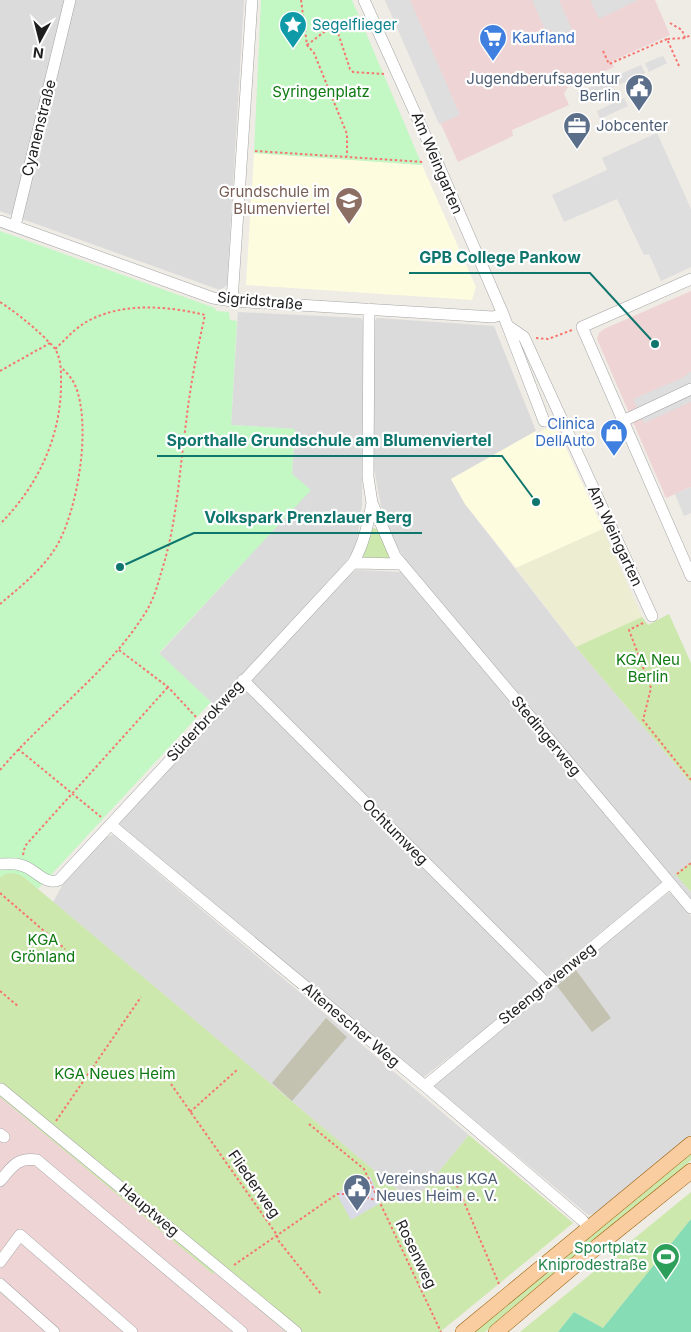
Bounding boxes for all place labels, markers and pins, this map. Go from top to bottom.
place icon: Segelflieger [278,10,308,49]
place label: Segelflieger [312,15,397,34]
supermarket icon: Kaufland [478,23,508,62]
place label: Kaufland [512,28,575,47]
place label: Jugendberufsagentur Berlin [466,69,620,105]
public building icon: Jugendberufsagentur Berlin [624,73,654,112]
office icon: Jobcenter [562,111,592,150]
place label: Jobcenter [596,116,668,135]
place label: Grundschule im Blumenviertel [219,182,330,218]
school or university icon: Grundschule im Blumenviertel [334,186,364,225]
callout: GPB College Pankow [409,242,590,273]
place label: Clinica DellAuto [535,414,595,450]
shop icon: Clinica DellAuto [599,418,629,457]
callout: Sporthalle Grundschule am Blumenviertel [157,425,502,456]
callout: Volkspark Prenzlauer Berg [194,502,422,533]
place label: Vereinshaus KGA Neues Heim e. V. [376,1169,498,1205]
public building icon: Vereinshaus KGA Neues Heim e. V. [342,1173,372,1212]
place label: Sportplatz Kniprodestraße [538,1238,647,1274]
sports icon: Sportplatz Kniprodestraße [651,1242,681,1281]

